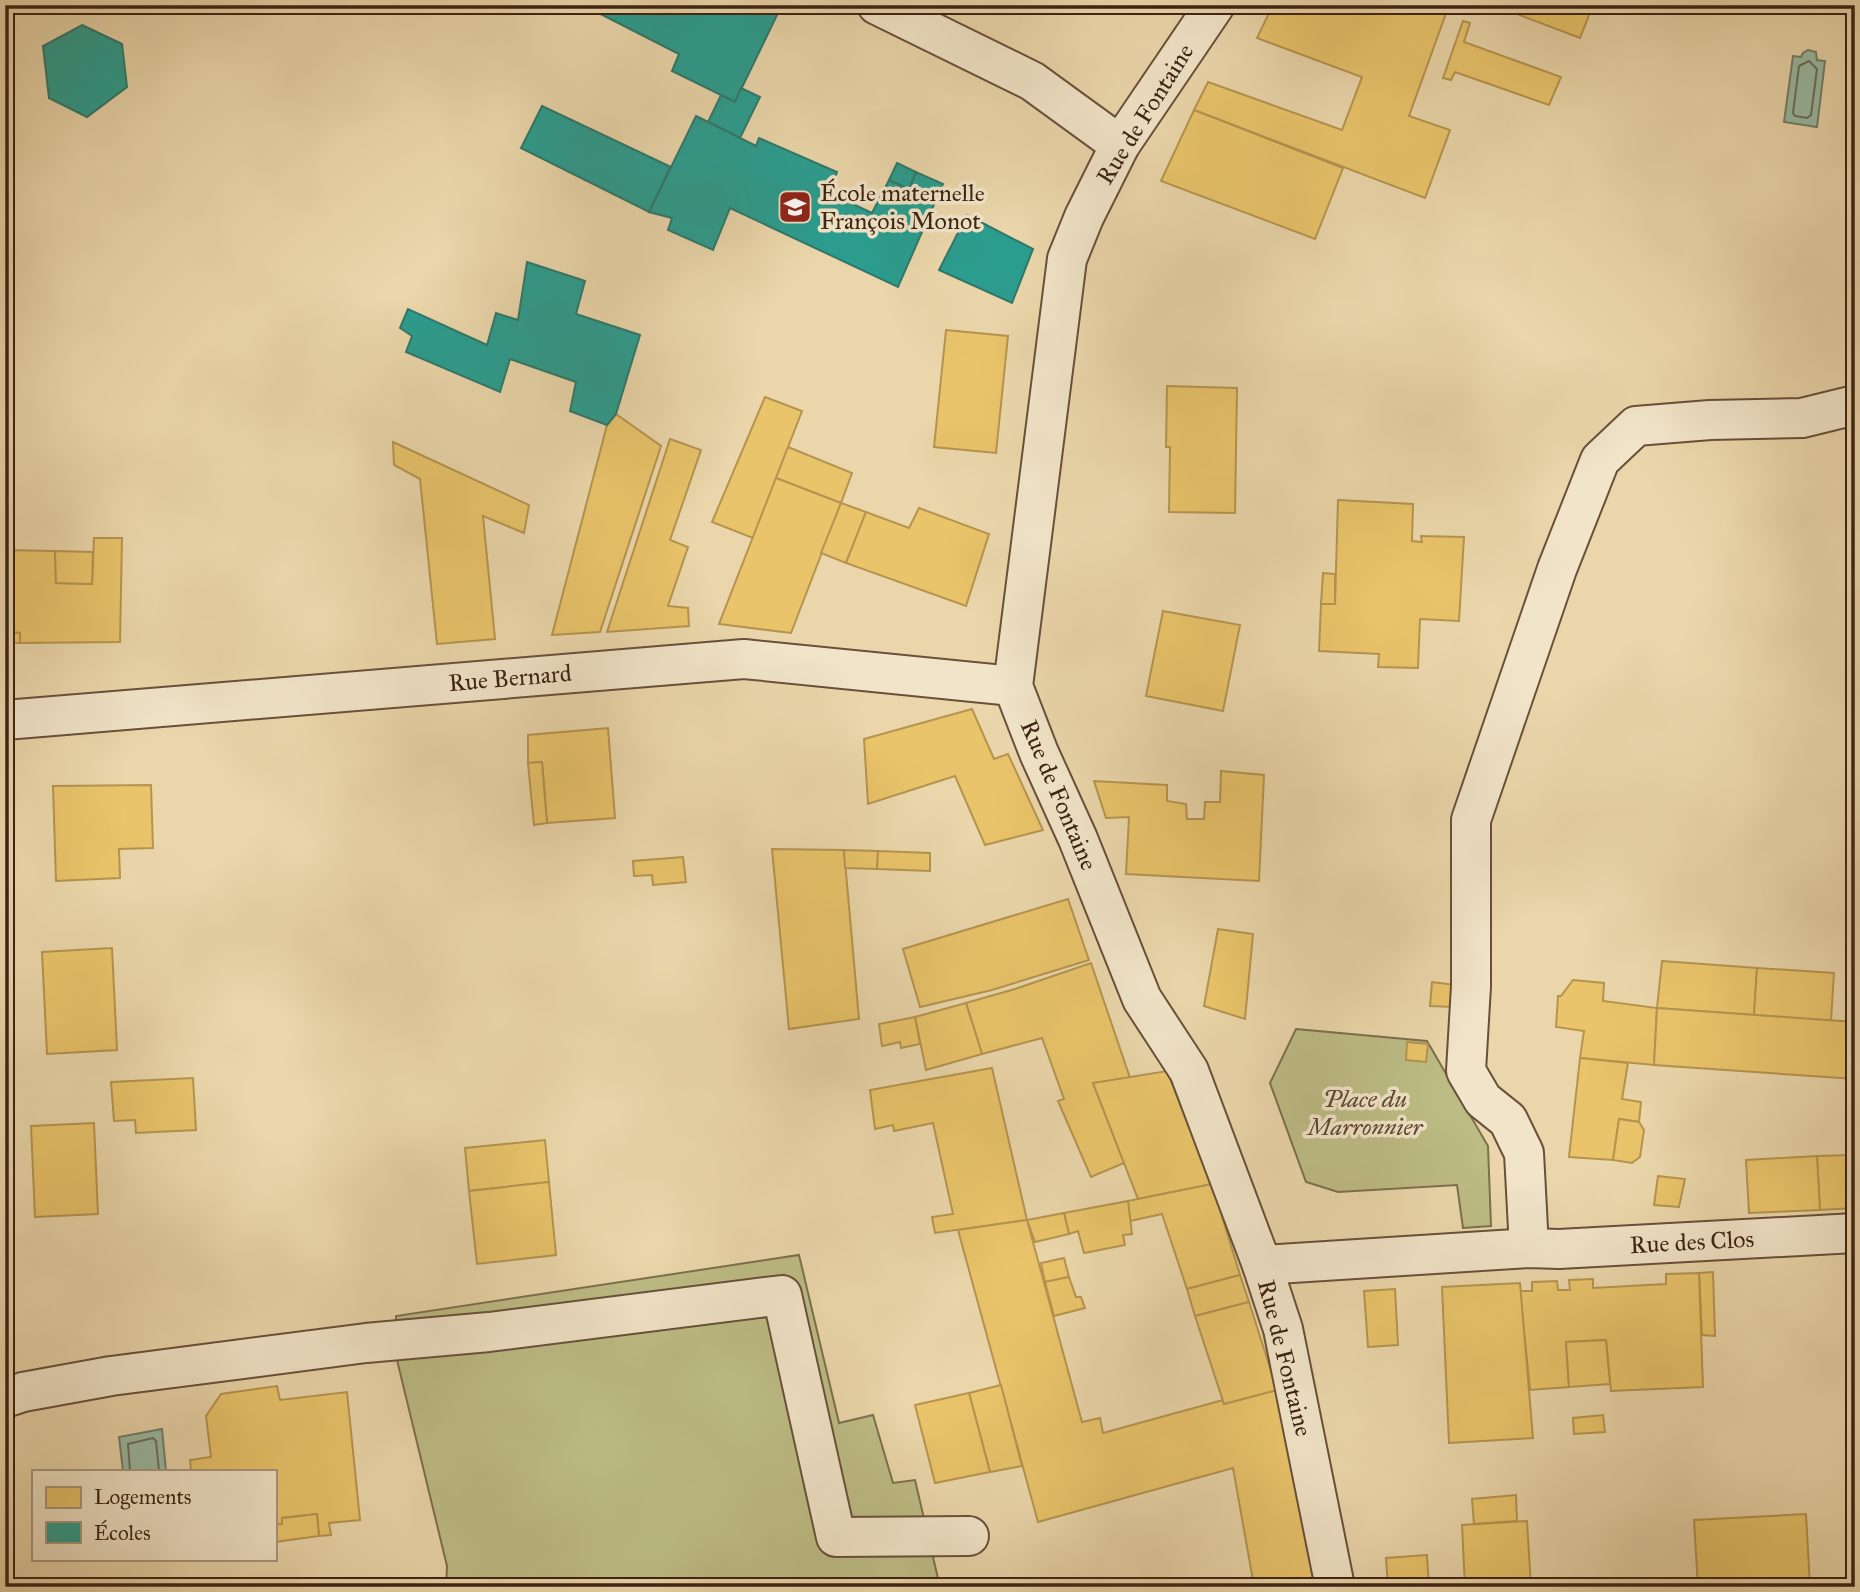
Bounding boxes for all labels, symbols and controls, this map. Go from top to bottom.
street label: Rue de Fontaine [1090,38,1200,190]
place label: École maternelle François Monot [820,178,985,236]
school or university icon: École maternelle François Monot [776,188,814,226]
street label: Rue Bernard [447,658,573,698]
street label: Rue de Fontaine [1014,715,1104,875]
park label: Place du Marronnier [1306,1084,1424,1142]
street label: Rue des Clos [1629,1224,1755,1260]
street label: Rue de Fontaine [1251,1277,1319,1439]
legend [32,1470,276,1560]
text: Logements [94,1484,191,1510]
text: Écoles [94,1519,151,1546]

